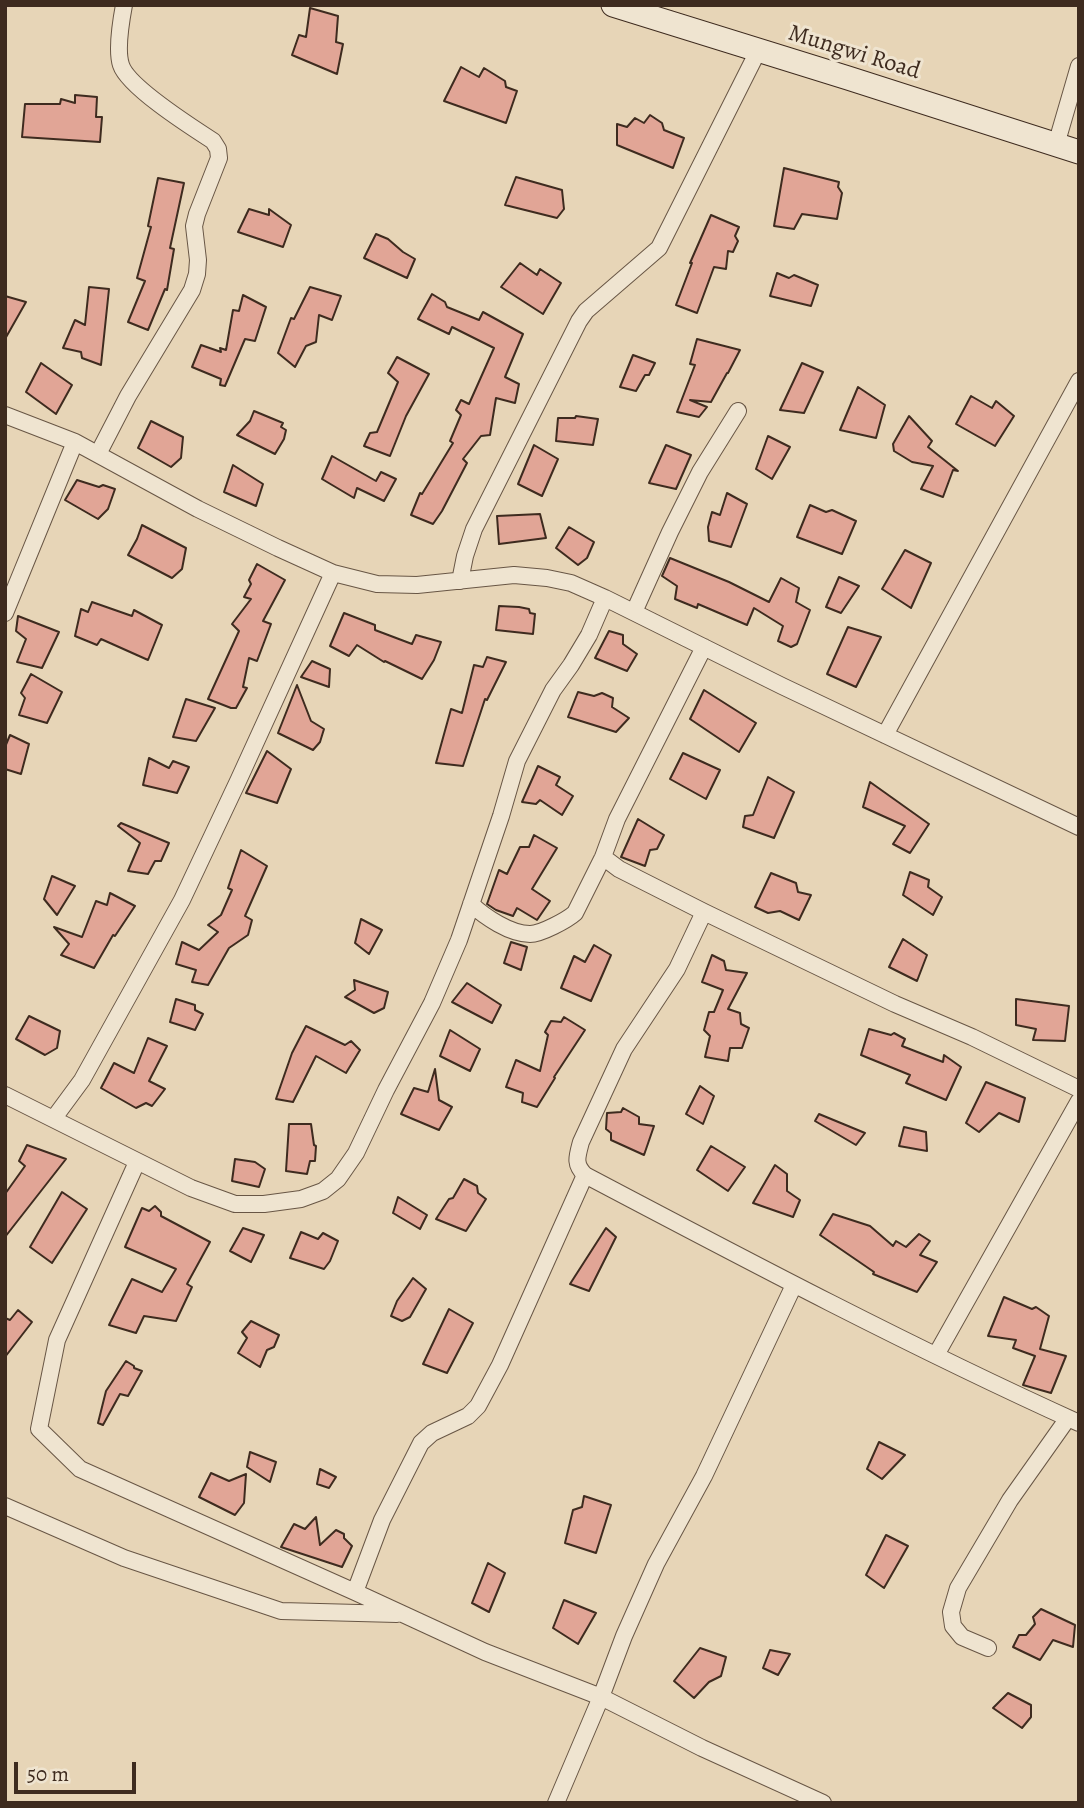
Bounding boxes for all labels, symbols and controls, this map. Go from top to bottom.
street label: Mungwi Road [785,19,923,87]
scale bar [18,1748,140,1792]
text: 50 m [27,1760,69,1788]

